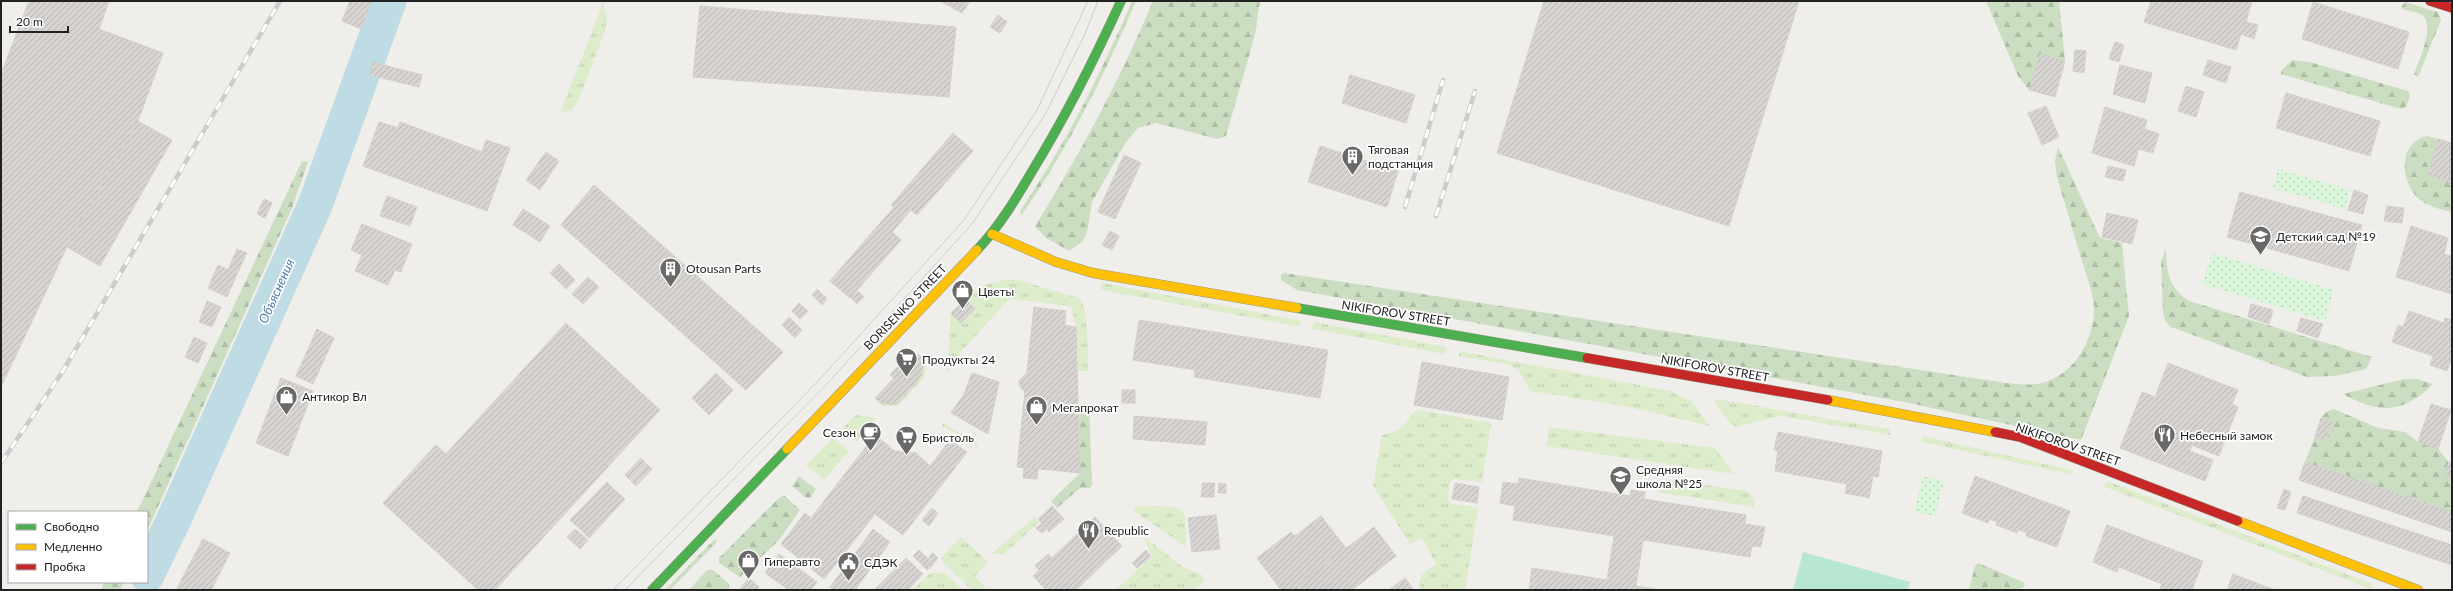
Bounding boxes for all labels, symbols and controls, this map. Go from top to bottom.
scale bar [10,8,68,34]
text: 20 m [16,14,43,29]
place label: Тяговая подстанция [1368,142,1433,171]
building icon: Тяговая подстанция [1340,143,1366,176]
school or university icon: Детский сад №19 [2247,223,2273,256]
place label: Детский сад №19 [2276,229,2376,244]
building icon: Otousan Parts [658,255,684,288]
water label: Объяснения [255,256,297,326]
place label: Otousan Parts [686,261,761,276]
street label: BORISENKO STREET [860,261,950,353]
shop icon: Цветы [950,278,976,311]
place label: Цветы [978,284,1014,299]
street label: NIKIFOROV STREET [1341,297,1451,329]
supermarket icon: Продукты 24 [893,346,919,379]
street label: NIKIFOROV STREET [1660,351,1770,385]
place label: Продукты 24 [922,352,995,367]
shop icon: Антикор Вл [274,383,300,416]
place label: Антикор Вл [302,389,367,404]
shop icon: Мегапрокат [1023,394,1049,427]
place label: Мегапрокат [1052,400,1119,415]
cafe icon: Сезон [858,419,884,452]
street label: NIKIFOROV STREET [2014,419,2122,469]
restaurant icon: Небесный замок [2152,422,2178,455]
supermarket icon: Бристоль [893,424,919,457]
place label: Сезон [823,425,856,440]
place label: Небесный замок [2180,428,2273,443]
place label: Бристоль [922,430,974,445]
place label: Средняя школа №25 [1636,462,1702,491]
school or university icon: Средняя школа №25 [1607,463,1633,496]
legend [8,511,148,583]
restaurant icon: Republic [1076,517,1102,550]
text: Свободно [44,519,100,534]
place label: Republic [1104,523,1149,538]
text: Медленно [44,539,103,554]
shop icon: Гиперавто [736,548,762,581]
public building icon: СДЭК [836,549,862,582]
place label: Гиперавто [764,554,820,569]
place label: СДЭК [864,555,898,570]
text: Пробка [44,559,85,574]

